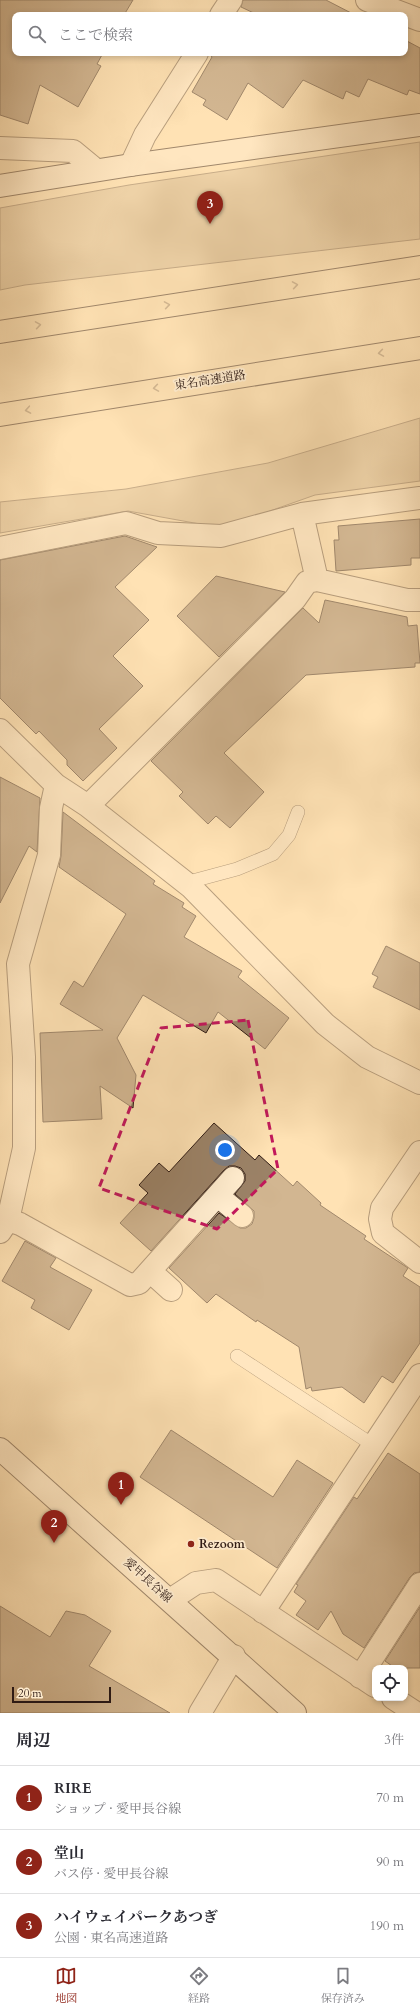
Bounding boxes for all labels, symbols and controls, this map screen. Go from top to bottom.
search box [12,12,408,56]
icon: search [26,23,48,45]
text: ここで検索 [58,25,133,45]
pin: 3 [197,191,223,224]
one-way arrow [292,281,298,290]
one-way arrow [164,301,170,310]
one-way arrow [35,321,41,329]
one-way arrow [378,348,384,356]
street label: 東名高速道路 [173,366,247,394]
one-way arrow [153,383,159,392]
one-way arrow [25,405,31,414]
your location [215,1140,235,1160]
pin: 1 [108,1472,134,1505]
pin: 2 [41,1510,67,1543]
place label: Rezoom [199,1536,246,1552]
marker: Rezoom [186,1539,196,1549]
street label: 愛甲長谷線 [120,1554,176,1606]
map controls [372,1665,408,1701]
button: locate [372,1665,408,1701]
scale bar [12,1685,111,1704]
text: 20 m [18,1686,42,1701]
text: 周辺 [16,1729,50,1752]
text: 3件 [384,1731,404,1749]
text: RIRE [54,1778,91,1798]
text: 1 [26,1789,32,1807]
text: 70 m [376,1789,404,1807]
text: ショップ · 愛甲長谷線 [54,1800,181,1818]
text: 堂山 [54,1843,84,1863]
text: 2 [26,1853,32,1871]
text: 90 m [376,1853,404,1871]
text: バス停 · 愛甲長谷線 [54,1865,168,1883]
text: ハイウェイパークあつぎ [54,1907,218,1927]
text: 3 [26,1917,32,1935]
text: 190 m [370,1917,404,1935]
text: 公園 · 東名高速道路 [54,1929,168,1947]
tab: 地図 [55,1965,77,2006]
tab: 経路 [188,1965,210,2006]
tab: 保存済み [321,1965,365,2006]

